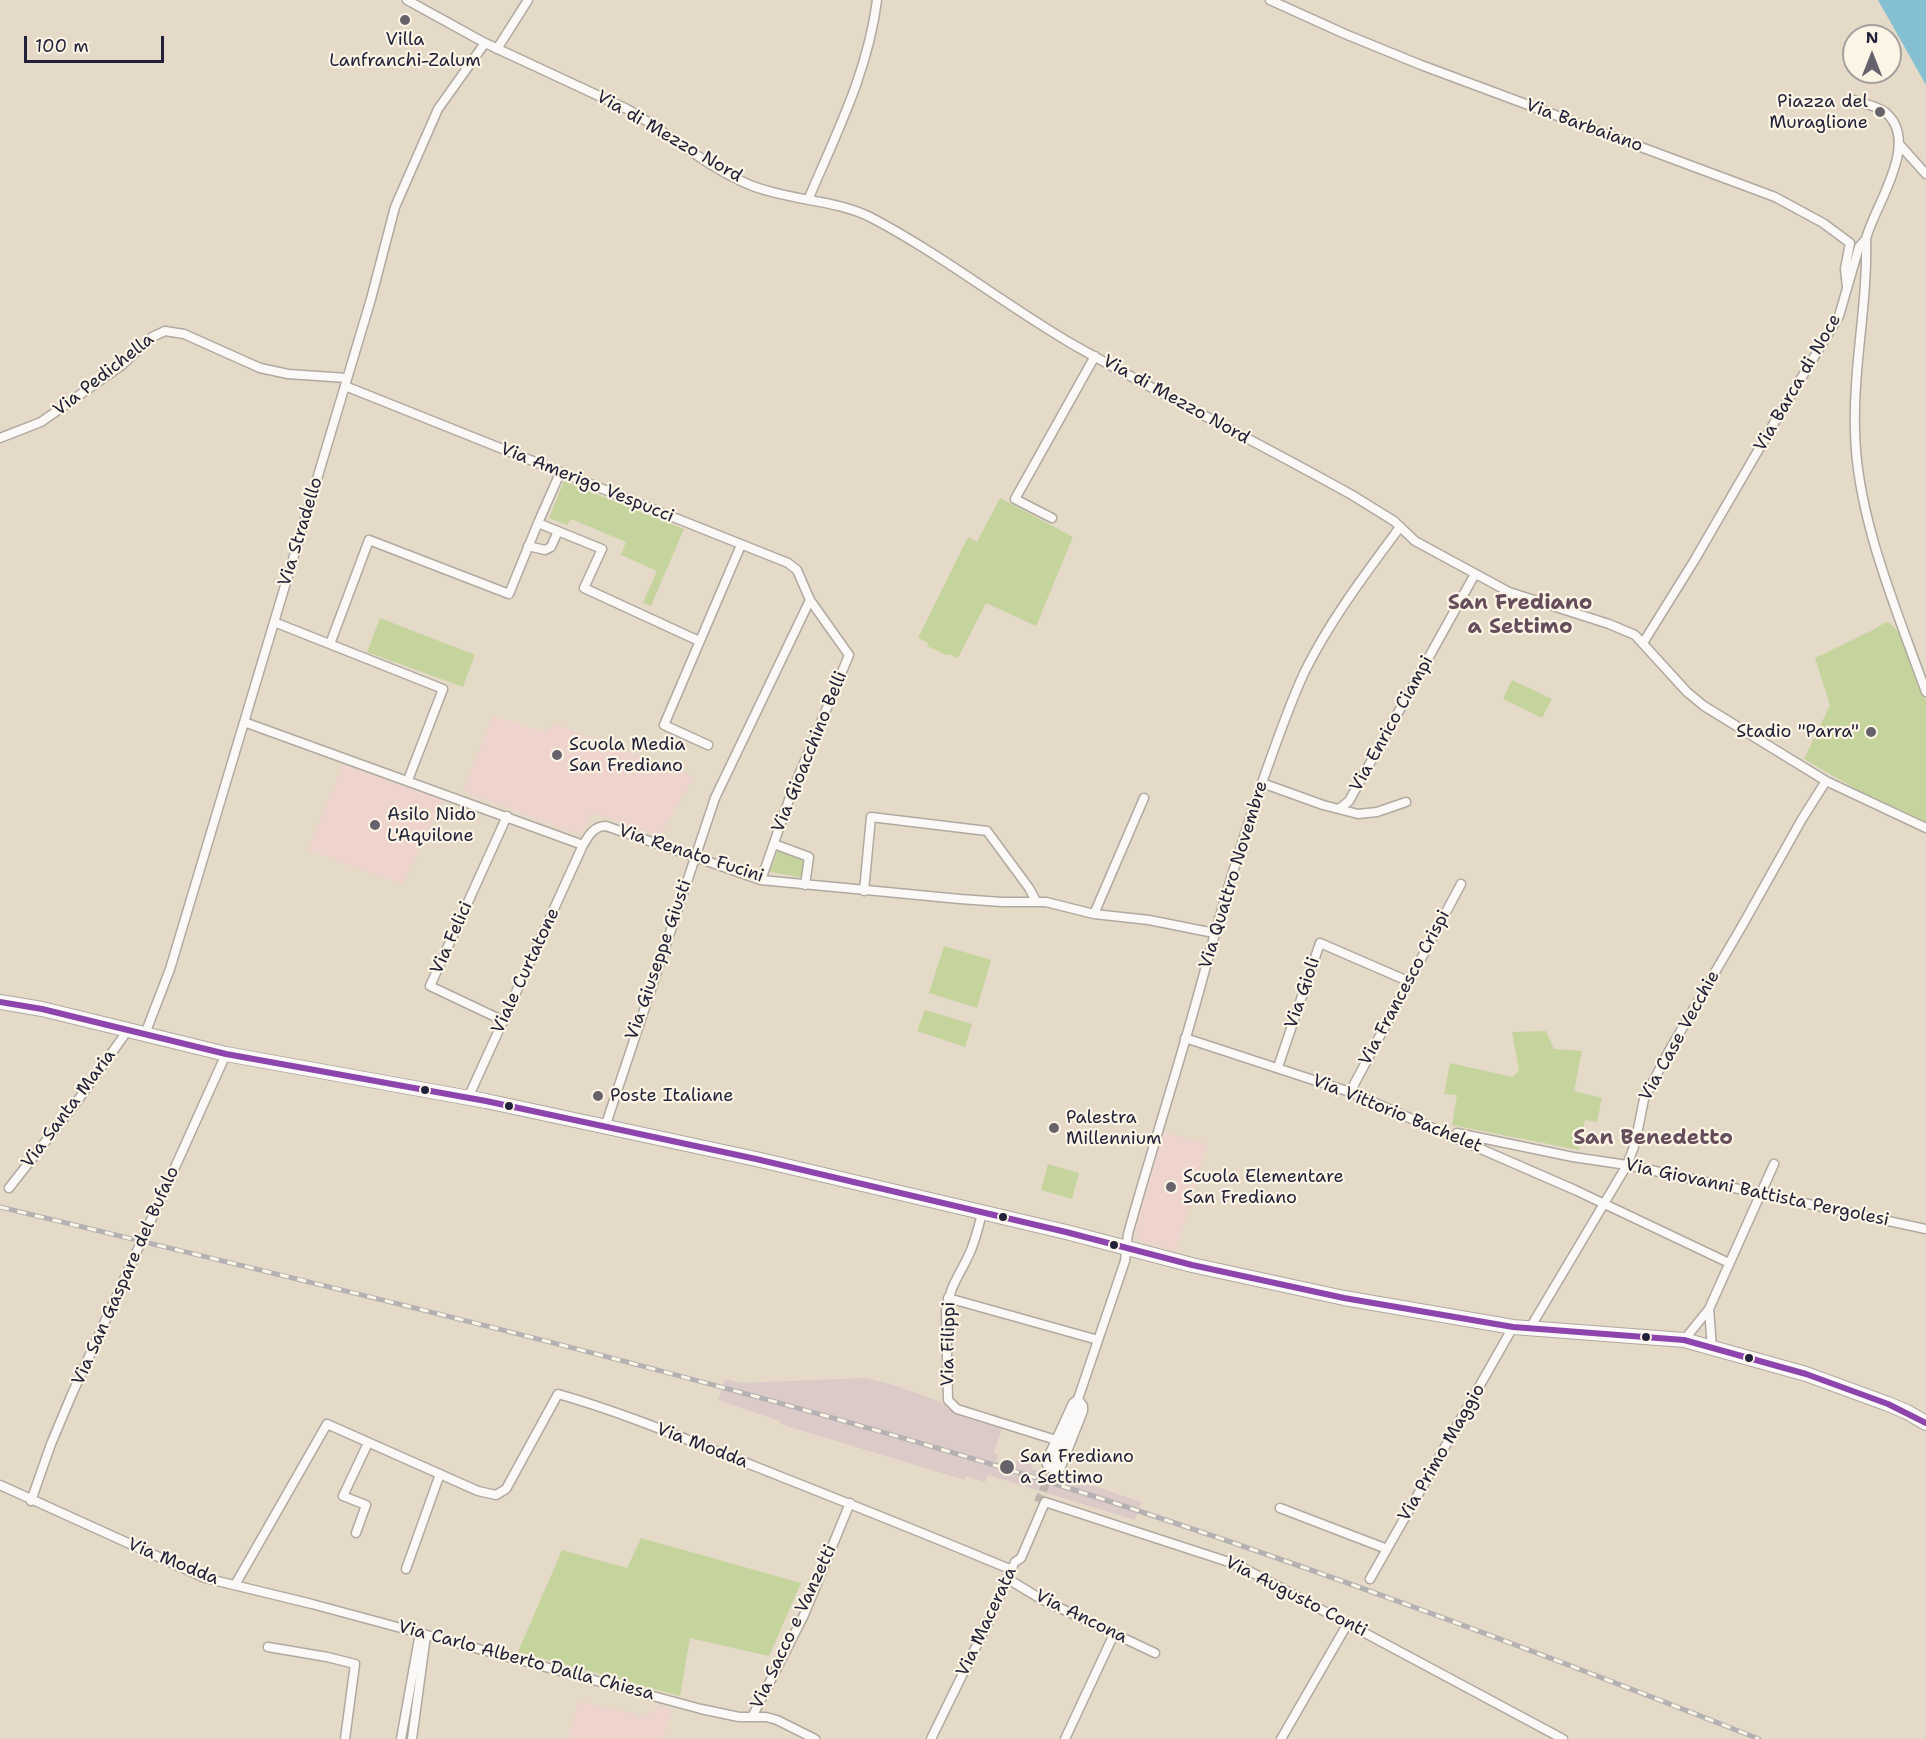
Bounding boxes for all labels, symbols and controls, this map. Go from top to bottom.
marker: Villa Lanfranchi-Zalum [398,13,412,27]
scale bar [27,24,166,62]
north arrow [1842,24,1902,84]
text: N [1866,27,1878,48]
place label: Villa Lanfranchi-Zalum [329,29,481,72]
text: 100 m [35,34,89,58]
street label: Via di Mezzo Nord [592,86,746,188]
place label: Piazza del Muraglione [1769,91,1868,134]
street label: Via Barbaiano [1522,95,1646,157]
marker: Piazza del Muraglione [1873,105,1887,119]
street label: Via Barca di Noce [1750,310,1846,456]
street label: Via Pedichella [49,329,159,421]
street label: Via di Mezzo Nord [1099,351,1253,449]
street label: Via Amerigo Vespucci [497,438,677,528]
street label: Via Stradello [274,475,328,589]
district label: San Frediano a Settimo [1448,591,1592,641]
street label: Via Enrico Ciampi [1346,652,1438,796]
street label: Via Gioacchino Belli [768,668,852,836]
place label: Stadio "Parra" [1736,721,1859,743]
marker: Stadio "Parra" [1864,725,1878,739]
place label: Scuola Media San Frediano [569,734,686,777]
marker: Scuola Media San Frediano [550,748,564,762]
street label: Via Quattro Novembre [1195,778,1273,972]
place label: Asilo Nido L'Aquilone [387,804,476,846]
marker: Asilo Nido L'Aquilone [368,818,382,832]
street label: Via Renato Fucini [616,820,766,888]
street label: Via Giuseppe Giusti [621,877,697,1043]
street label: Via Felici [426,898,478,978]
street label: Viale Curtatone [487,905,565,1037]
street label: Via Francesco Crispi [1355,907,1455,1069]
street label: Via Gioli [1281,954,1325,1032]
street label: Via Case Vecchie [1635,967,1725,1105]
street label: Via Santa Maria [17,1045,121,1173]
street label: Via Vittorio Bachelet [1309,1070,1485,1158]
unlabelled marker [419,1084,431,1096]
place label: Poste Italiane [610,1085,733,1107]
marker: Poste Italiane [591,1089,605,1103]
unlabelled marker [503,1100,515,1112]
place label: Palestra Millennium [1066,1107,1162,1150]
marker: Palestra Millennium [1047,1121,1061,1135]
district label: San Benedetto [1573,1126,1733,1152]
street label: Via Giovanni Battista Pergolesi [1623,1154,1891,1232]
street label: Via San Gaspare del Bufalo [68,1163,184,1389]
place label: Scuola Elementare San Frediano [1183,1166,1344,1208]
marker: Scuola Elementare San Frediano [1164,1180,1178,1194]
unlabelled marker [997,1211,1009,1223]
unlabelled marker [1108,1239,1120,1251]
street label: Via Filippi [937,1301,961,1387]
unlabelled marker [1640,1331,1652,1343]
unlabelled marker [1743,1352,1755,1364]
street label: Via Primo Maggio [1394,1380,1490,1526]
street label: Via Modda [653,1419,751,1473]
place label: San Frediano a Settimo [1020,1446,1134,1488]
marker: San Frediano a Settimo [998,1458,1016,1476]
street label: Via Modda [124,1534,222,1590]
street label: Via Sacco e Vanzetti [746,1541,842,1713]
street label: Via Augusto Conti [1221,1552,1371,1642]
street label: Via Macerata [952,1564,1022,1680]
street label: Via Ancona [1031,1585,1131,1649]
street label: Via Carlo Alberto Dalla Chiesa [395,1616,657,1706]

